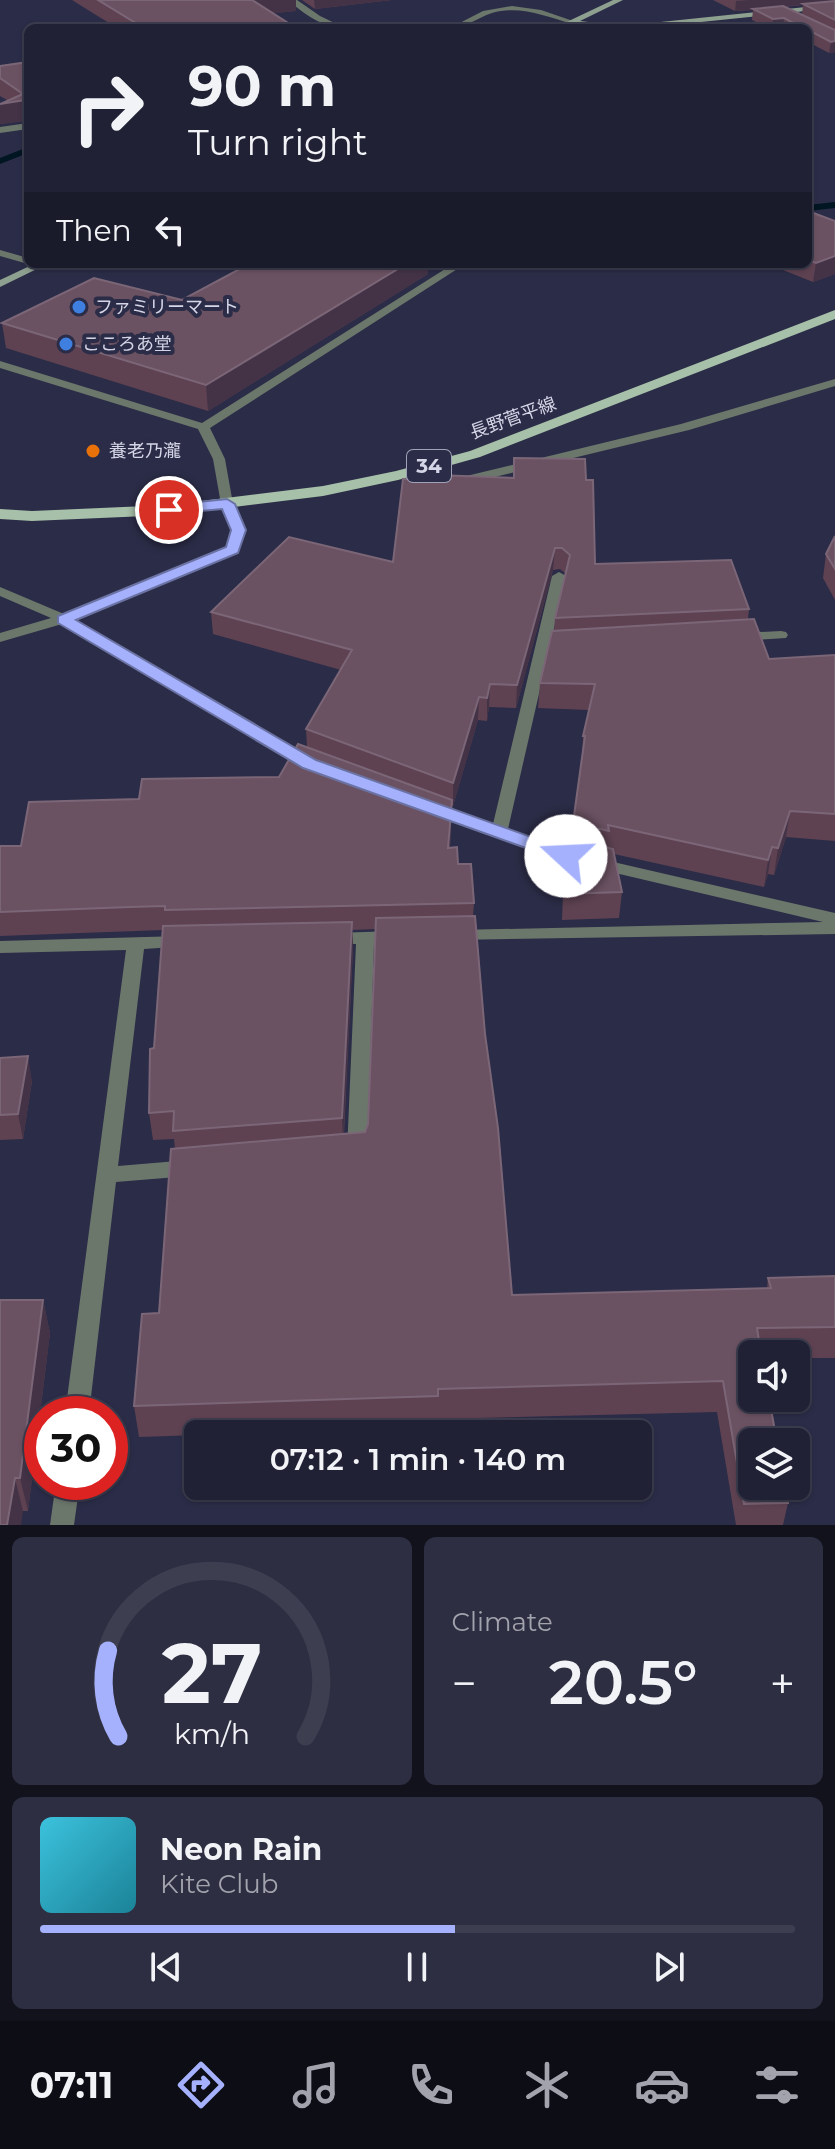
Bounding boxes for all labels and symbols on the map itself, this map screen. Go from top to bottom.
place label: ファミリーマート [95,296,239,318]
marker: ファミリーマート [70,298,88,316]
place label: こころあ堂 [82,333,172,355]
marker: こころあ堂 [57,335,75,353]
street label: 長野菅平線 [467,392,559,444]
place label: 養老乃瀧 [109,440,181,462]
marker: 養老乃瀧 [84,442,102,460]
road number: 34 [407,450,451,482]
pin [135,476,203,544]
position arrow [524,814,608,898]
speed limit sign: 30 [24,1396,128,1500]

